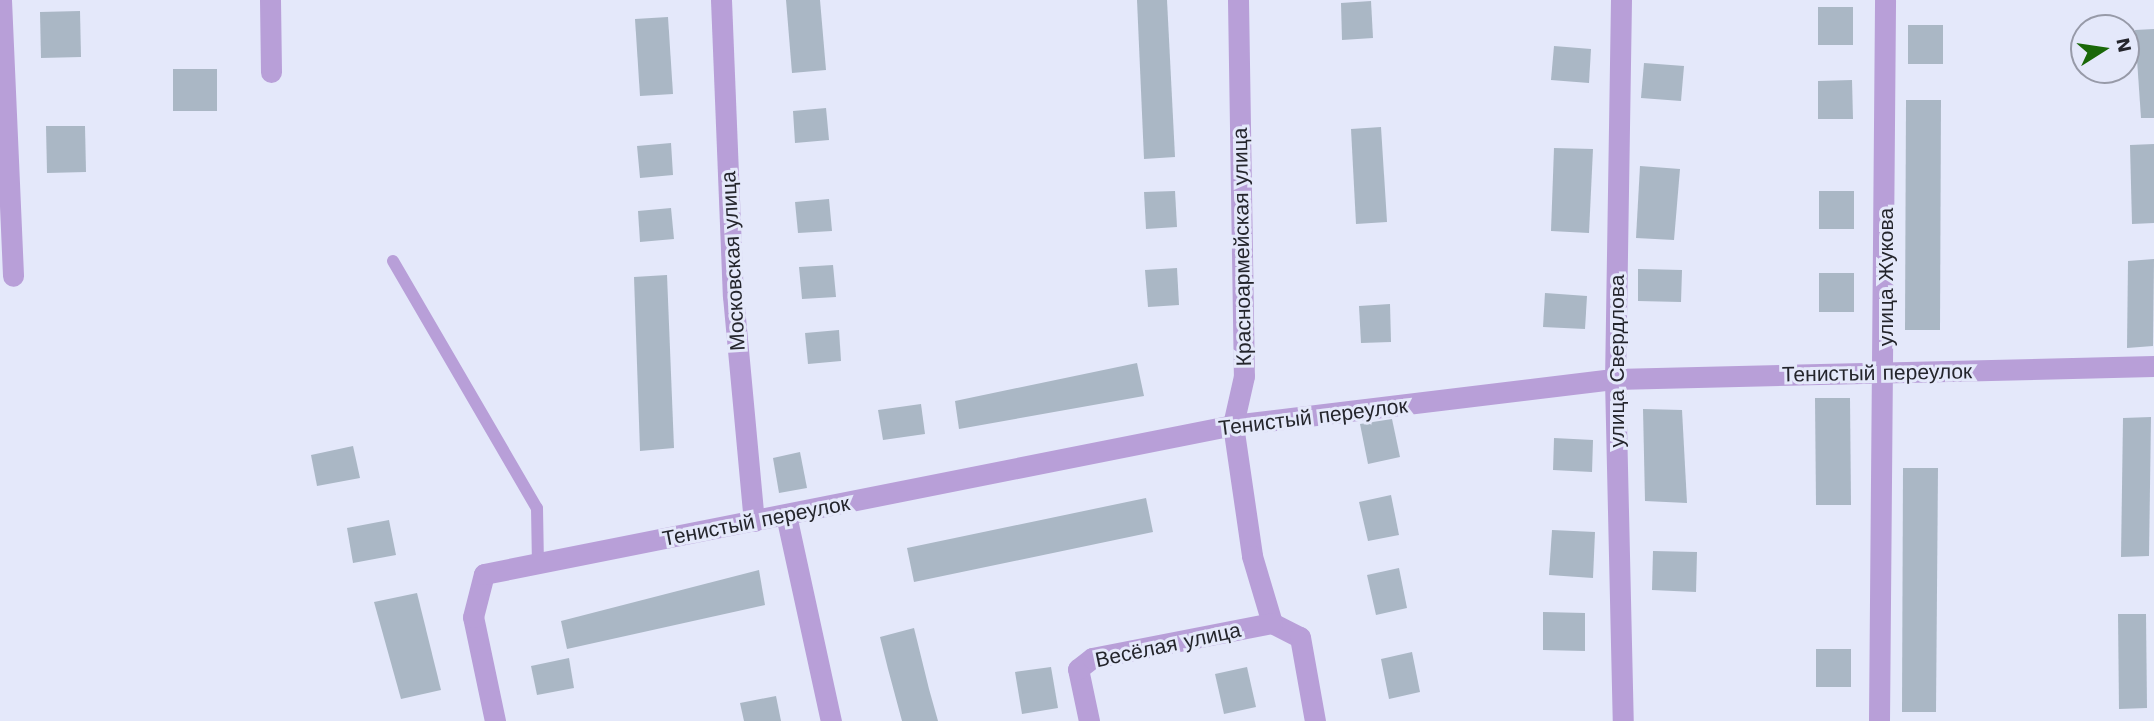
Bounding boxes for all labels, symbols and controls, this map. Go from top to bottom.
north arrow [2070,14,2140,84]
text: N [2111,36,2137,54]
street label: Красноармейская улица [1227,127,1257,367]
street label: Московская улица [716,170,750,352]
street label: улица Жукова [1873,208,1899,346]
street label: улица Свердлова [1604,275,1630,447]
street label: Тенистый переулок [1782,359,1972,387]
street label: Тенистый переулок [1217,393,1409,441]
street label: Тенистый переулок [660,490,852,552]
street label: Весёлая улица [1093,617,1243,673]

